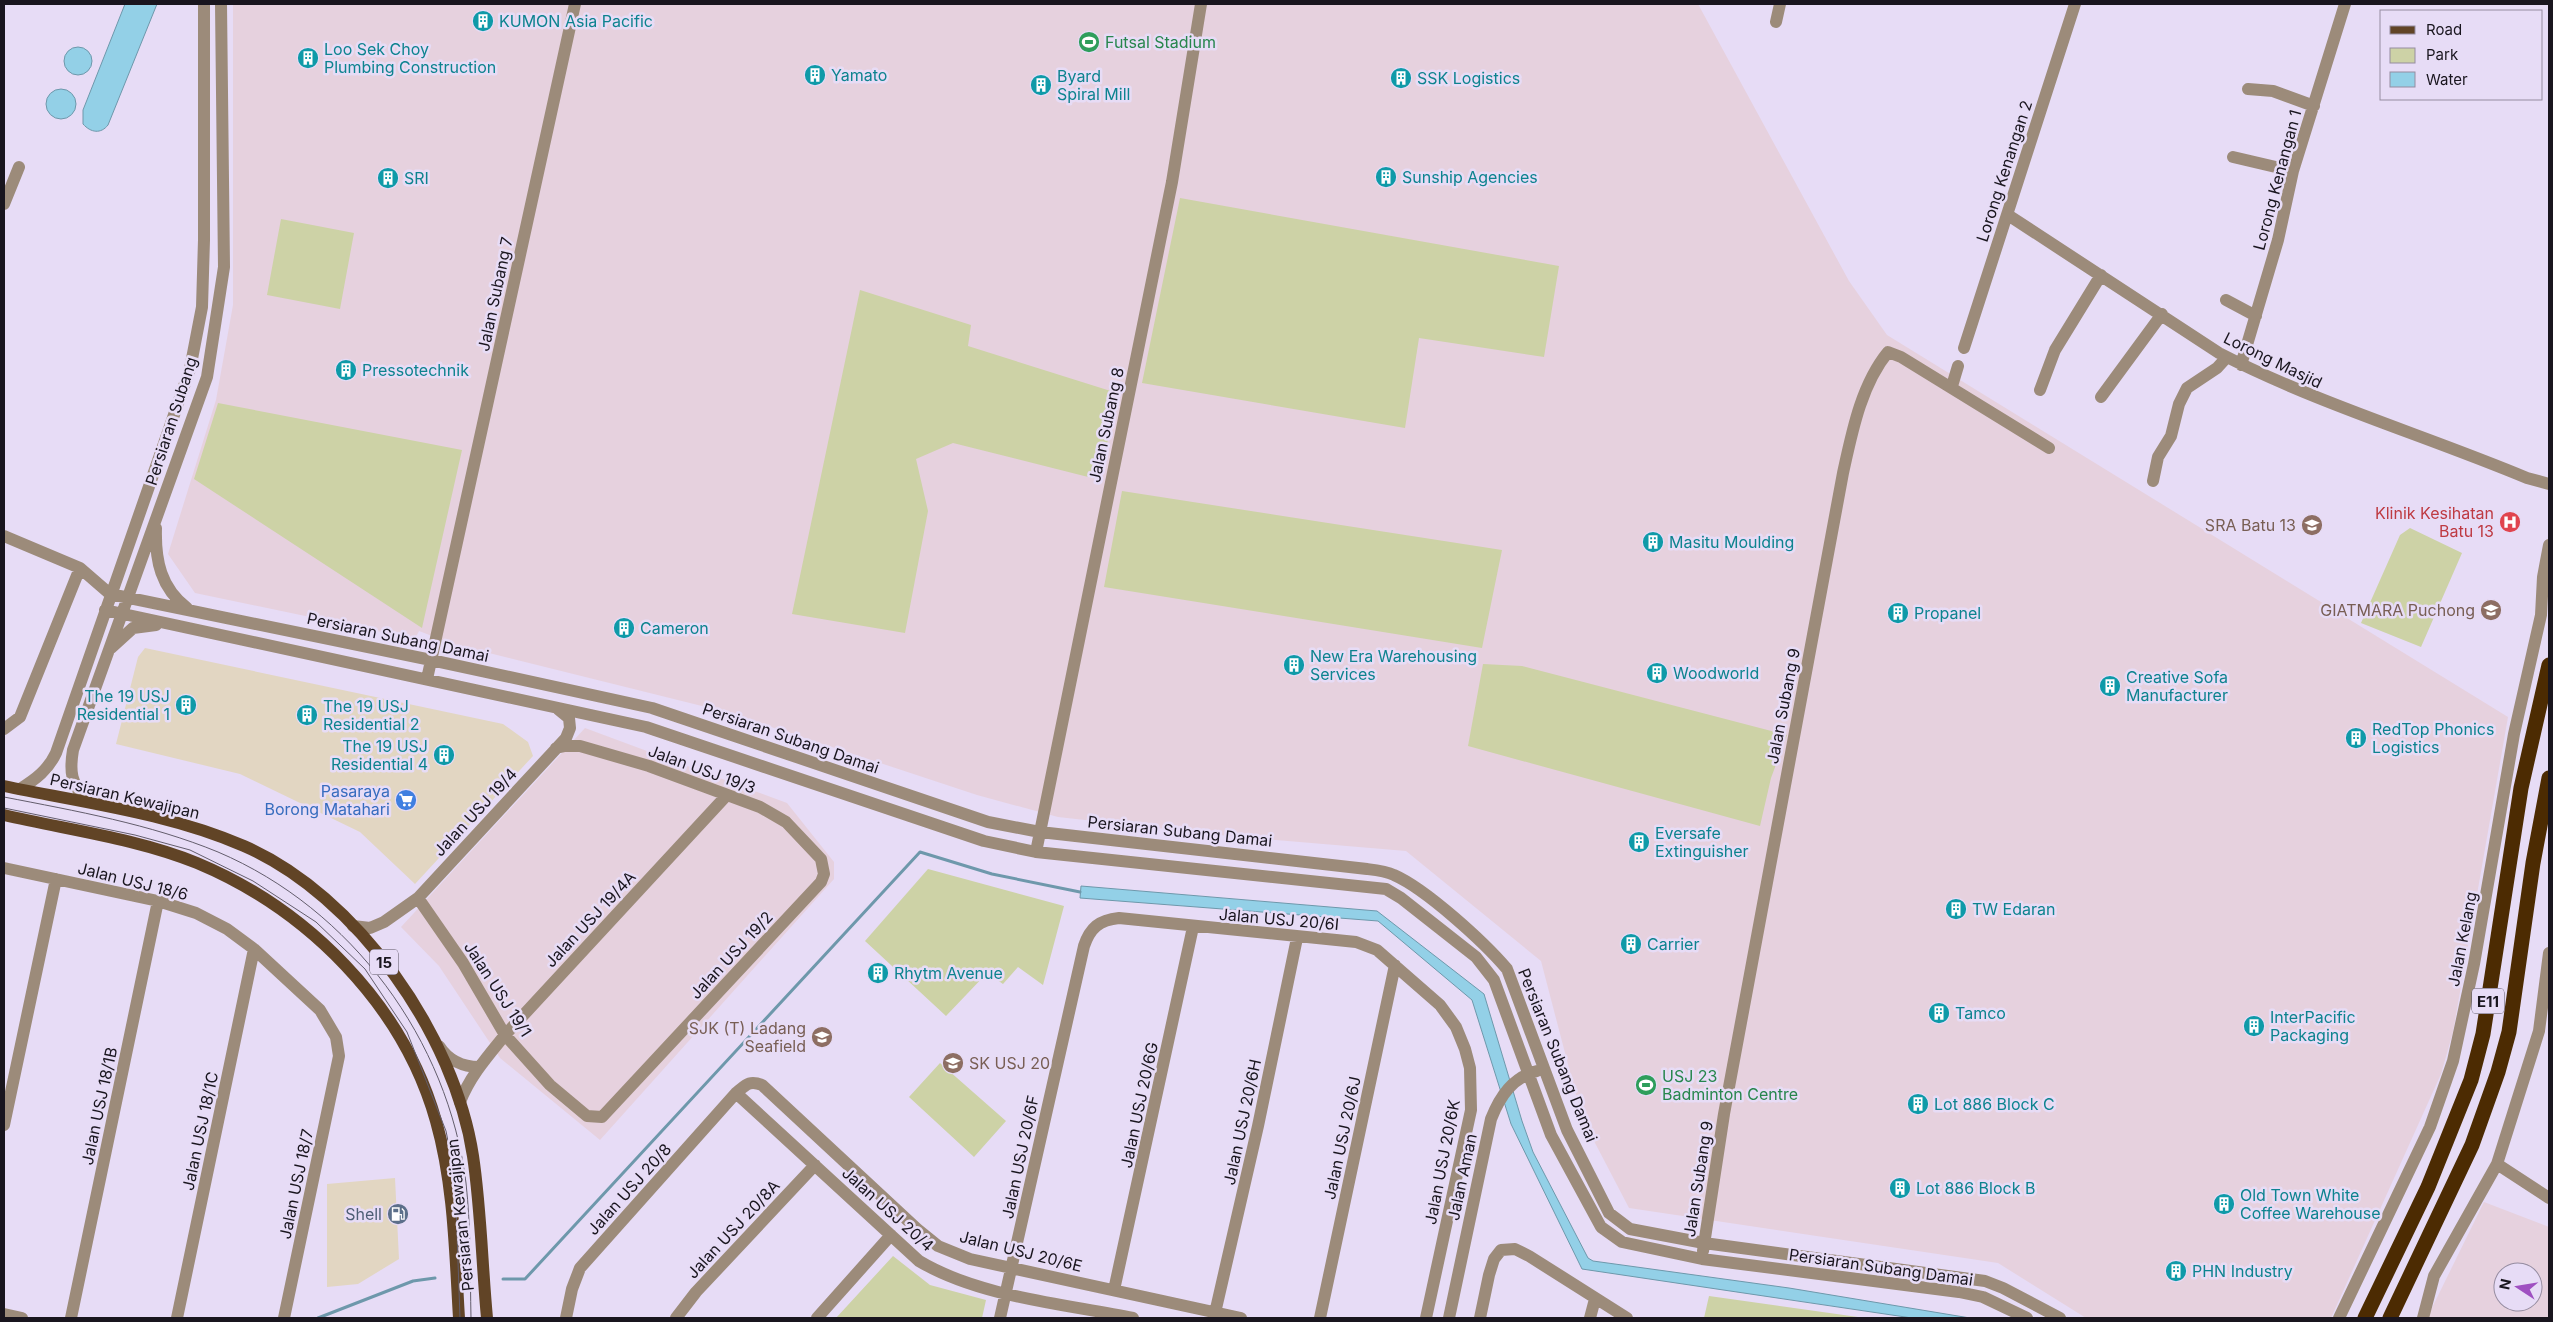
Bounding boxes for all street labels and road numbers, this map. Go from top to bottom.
street label: Lorong Kenangan 2 [1972,98,2036,244]
street label: Lorong Kenangan 1 [2249,108,2305,252]
street label: Jalan Subang 7 [473,235,517,353]
street label: Lorong Masjid [2220,328,2326,392]
street label: Persiaran Subang [141,354,201,488]
street label: Jalan Subang 8 [1084,366,1128,484]
street label: Persiaran Subang Damai [305,608,491,666]
street label: Jalan Subang 9 [1762,647,1804,765]
street label: Persiaran Subang Damai [700,698,882,778]
street label: Jalan USJ 19/3 [646,740,758,798]
street label: Jalan USJ 19/4 [429,764,521,860]
street label: Persiaran Kewajipan [48,769,202,823]
street label: Persiaran Subang Damai [1087,811,1273,851]
street label: Jalan USJ 18/6 [76,858,190,904]
street label: Jalan USJ 19/4A [540,867,640,971]
street label: Jalan Kelang [2443,890,2481,988]
street label: Jalan USJ 20/6I [1218,904,1340,934]
street label: Jalan USJ 19/2 [685,907,777,1003]
street label: Jalan USJ 19/1 [460,938,536,1040]
road number: 15 [370,950,398,974]
street label: Persiaran Subang Damai [1514,965,1602,1145]
road number: E11 [2472,988,2504,1014]
street label: Jalan USJ 20/6G [1116,1040,1162,1170]
street label: Jalan USJ 18/1B [77,1045,121,1167]
street label: Jalan USJ 20/6H [1219,1057,1265,1187]
street label: Jalan USJ 18/1C [178,1070,222,1192]
street label: Jalan USJ 20/6J [1319,1075,1365,1201]
street label: Jalan USJ 20/6F [997,1093,1043,1221]
street label: Jalan USJ 20/6K [1420,1098,1464,1226]
street label: Jalan Subang 9 [1679,1120,1717,1238]
street label: Jalan USJ 18/7 [275,1127,317,1241]
street label: Jalan Aman [1443,1132,1481,1222]
street label: Persiaran Kewajipan [442,1138,478,1292]
street label: Jalan USJ 20/8 [583,1139,675,1239]
street label: Jalan USJ 20/4 [838,1163,938,1255]
street label: Jalan USJ 20/8A [682,1176,784,1282]
street label: Jalan USJ 20/6E [958,1226,1084,1276]
street label: Persiaran Subang Damai [1788,1244,1974,1290]

